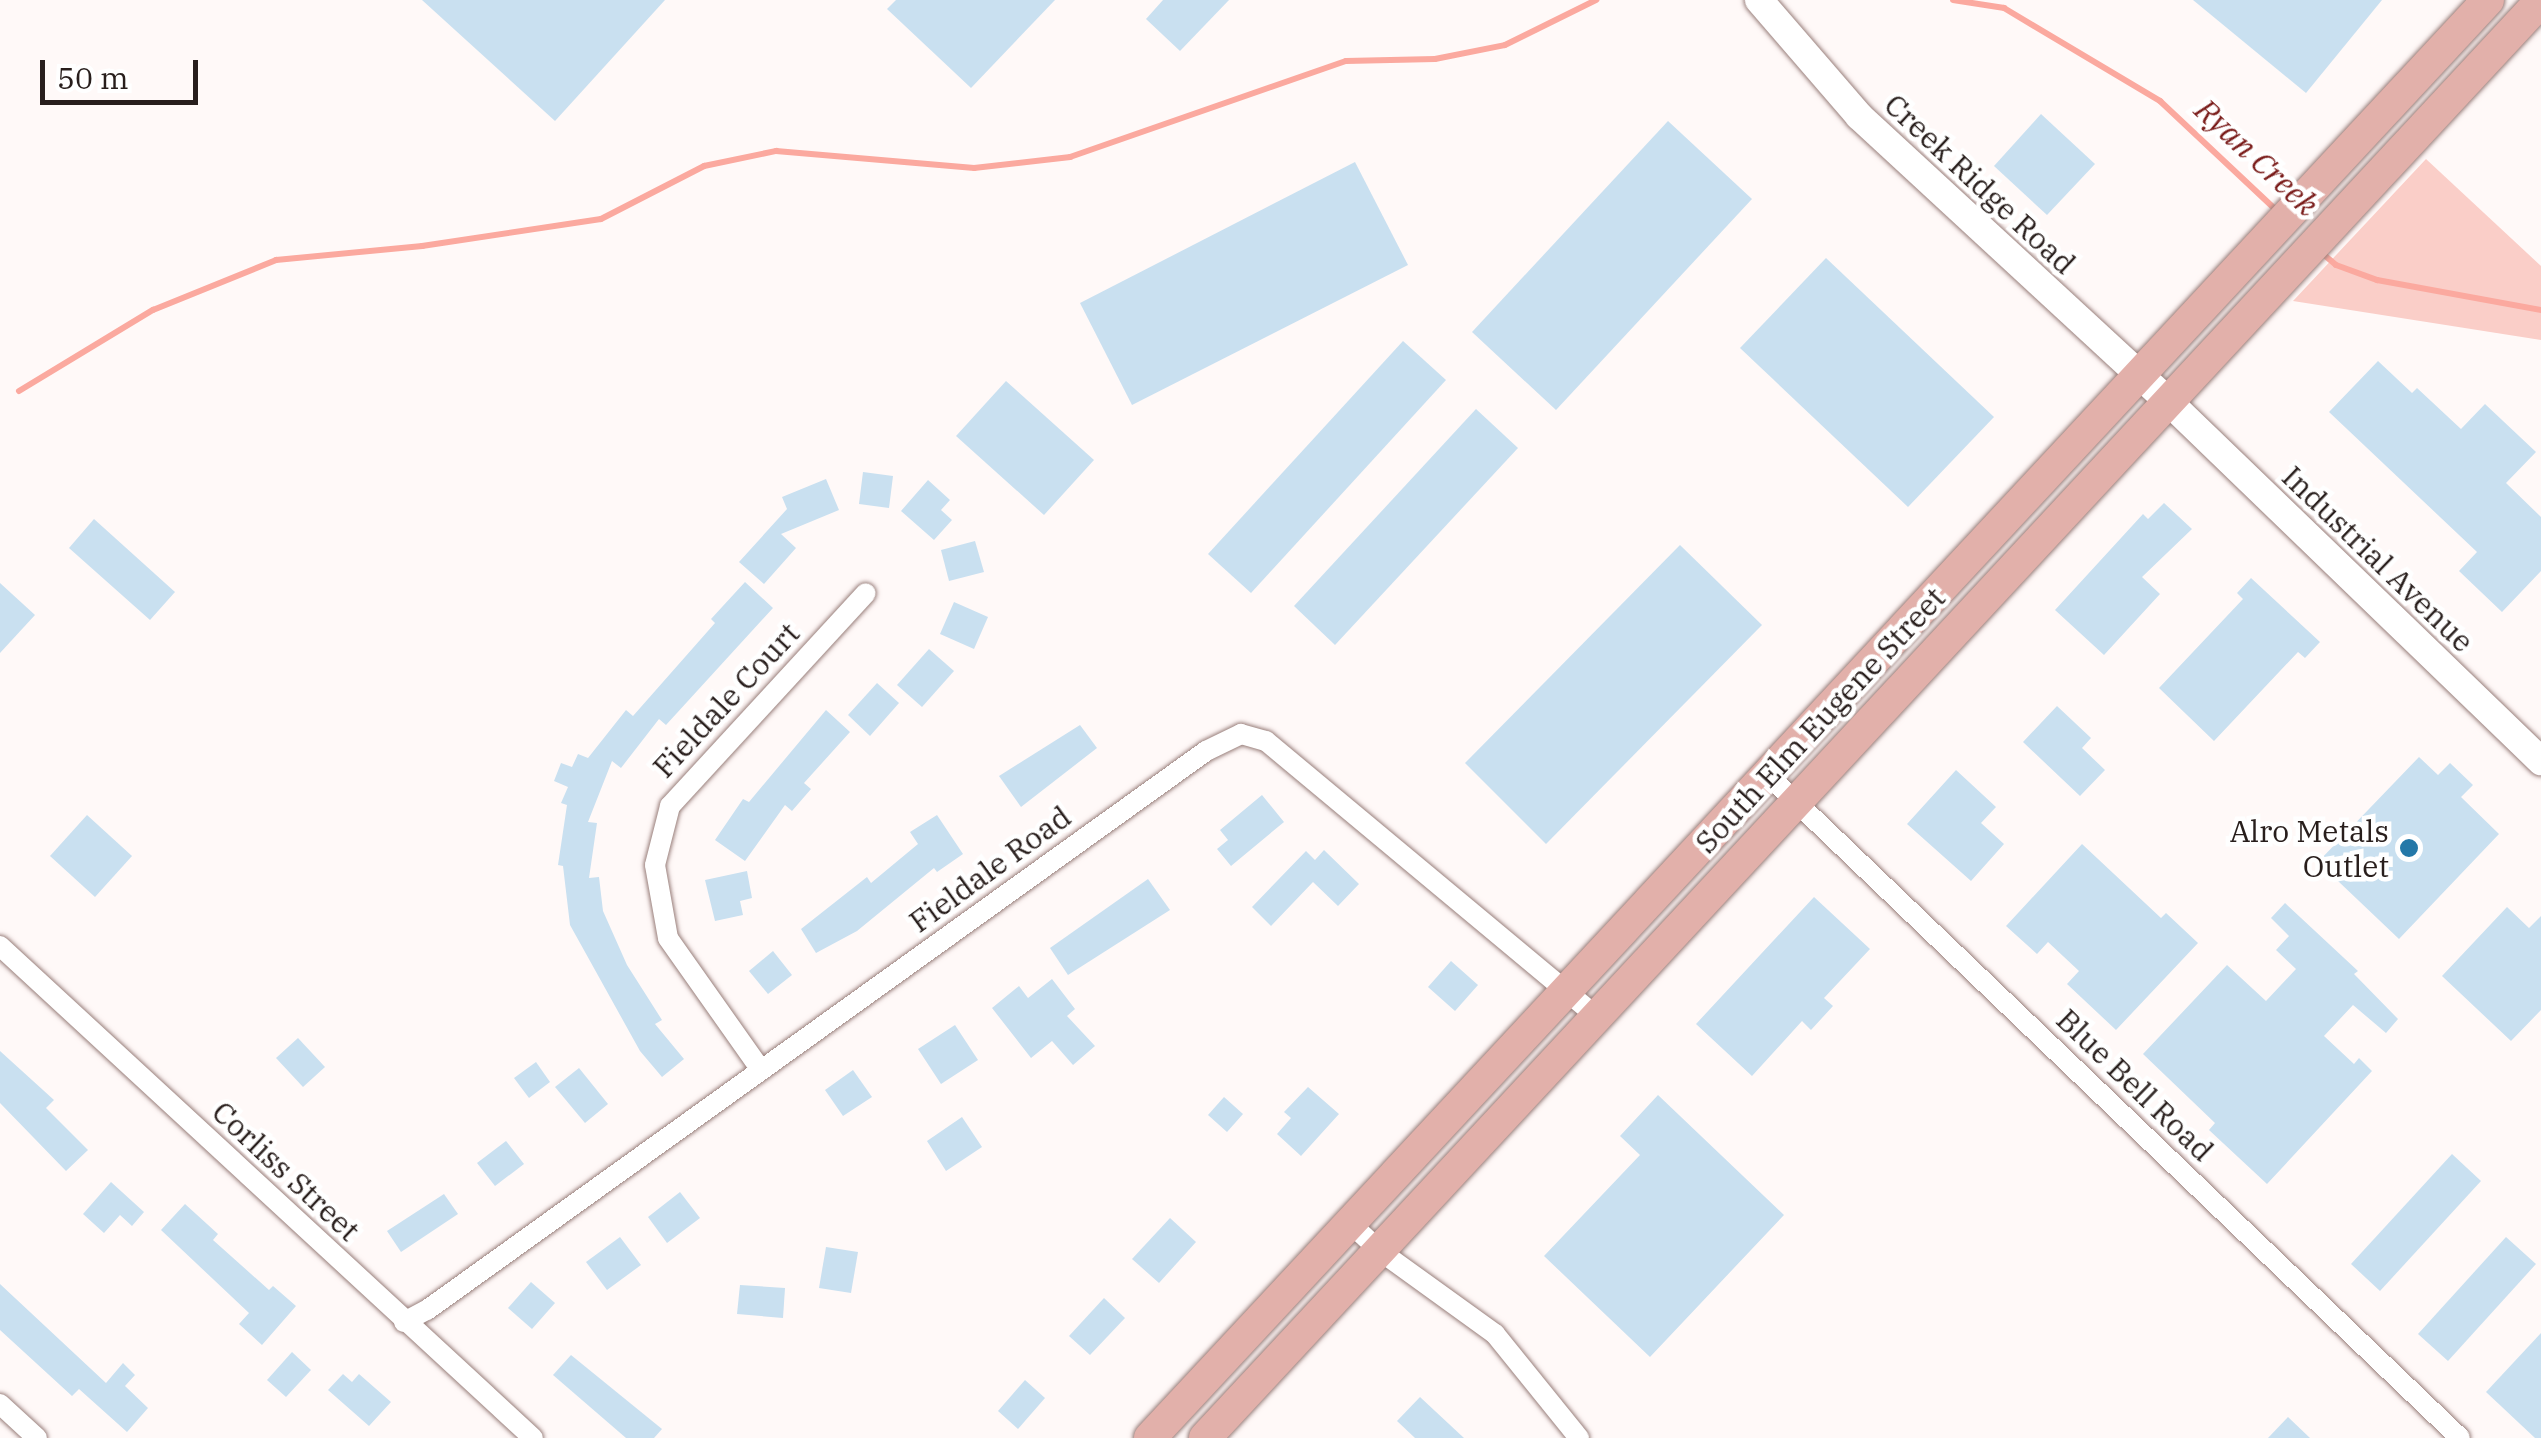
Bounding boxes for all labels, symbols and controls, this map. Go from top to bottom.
scale bar [45,40,202,102]
text: 50 m [57,58,129,97]
street label: Creek Ridge Road [1877,86,2083,282]
water label: Ryan Creek [2187,90,2327,224]
street label: Industrial Avenue [2275,459,2481,659]
street label: South Elm Eugene Street [1688,580,1952,860]
street label: Fieldale Court [645,615,807,785]
street label: Fieldale Road [902,798,1078,940]
place label: Alro Metals Outlet [2230,813,2389,884]
marker: Alro Metals Outlet [2398,837,2420,859]
street label: Blue Bell Road [2049,1001,2221,1169]
street label: Corliss Street [205,1094,367,1248]

